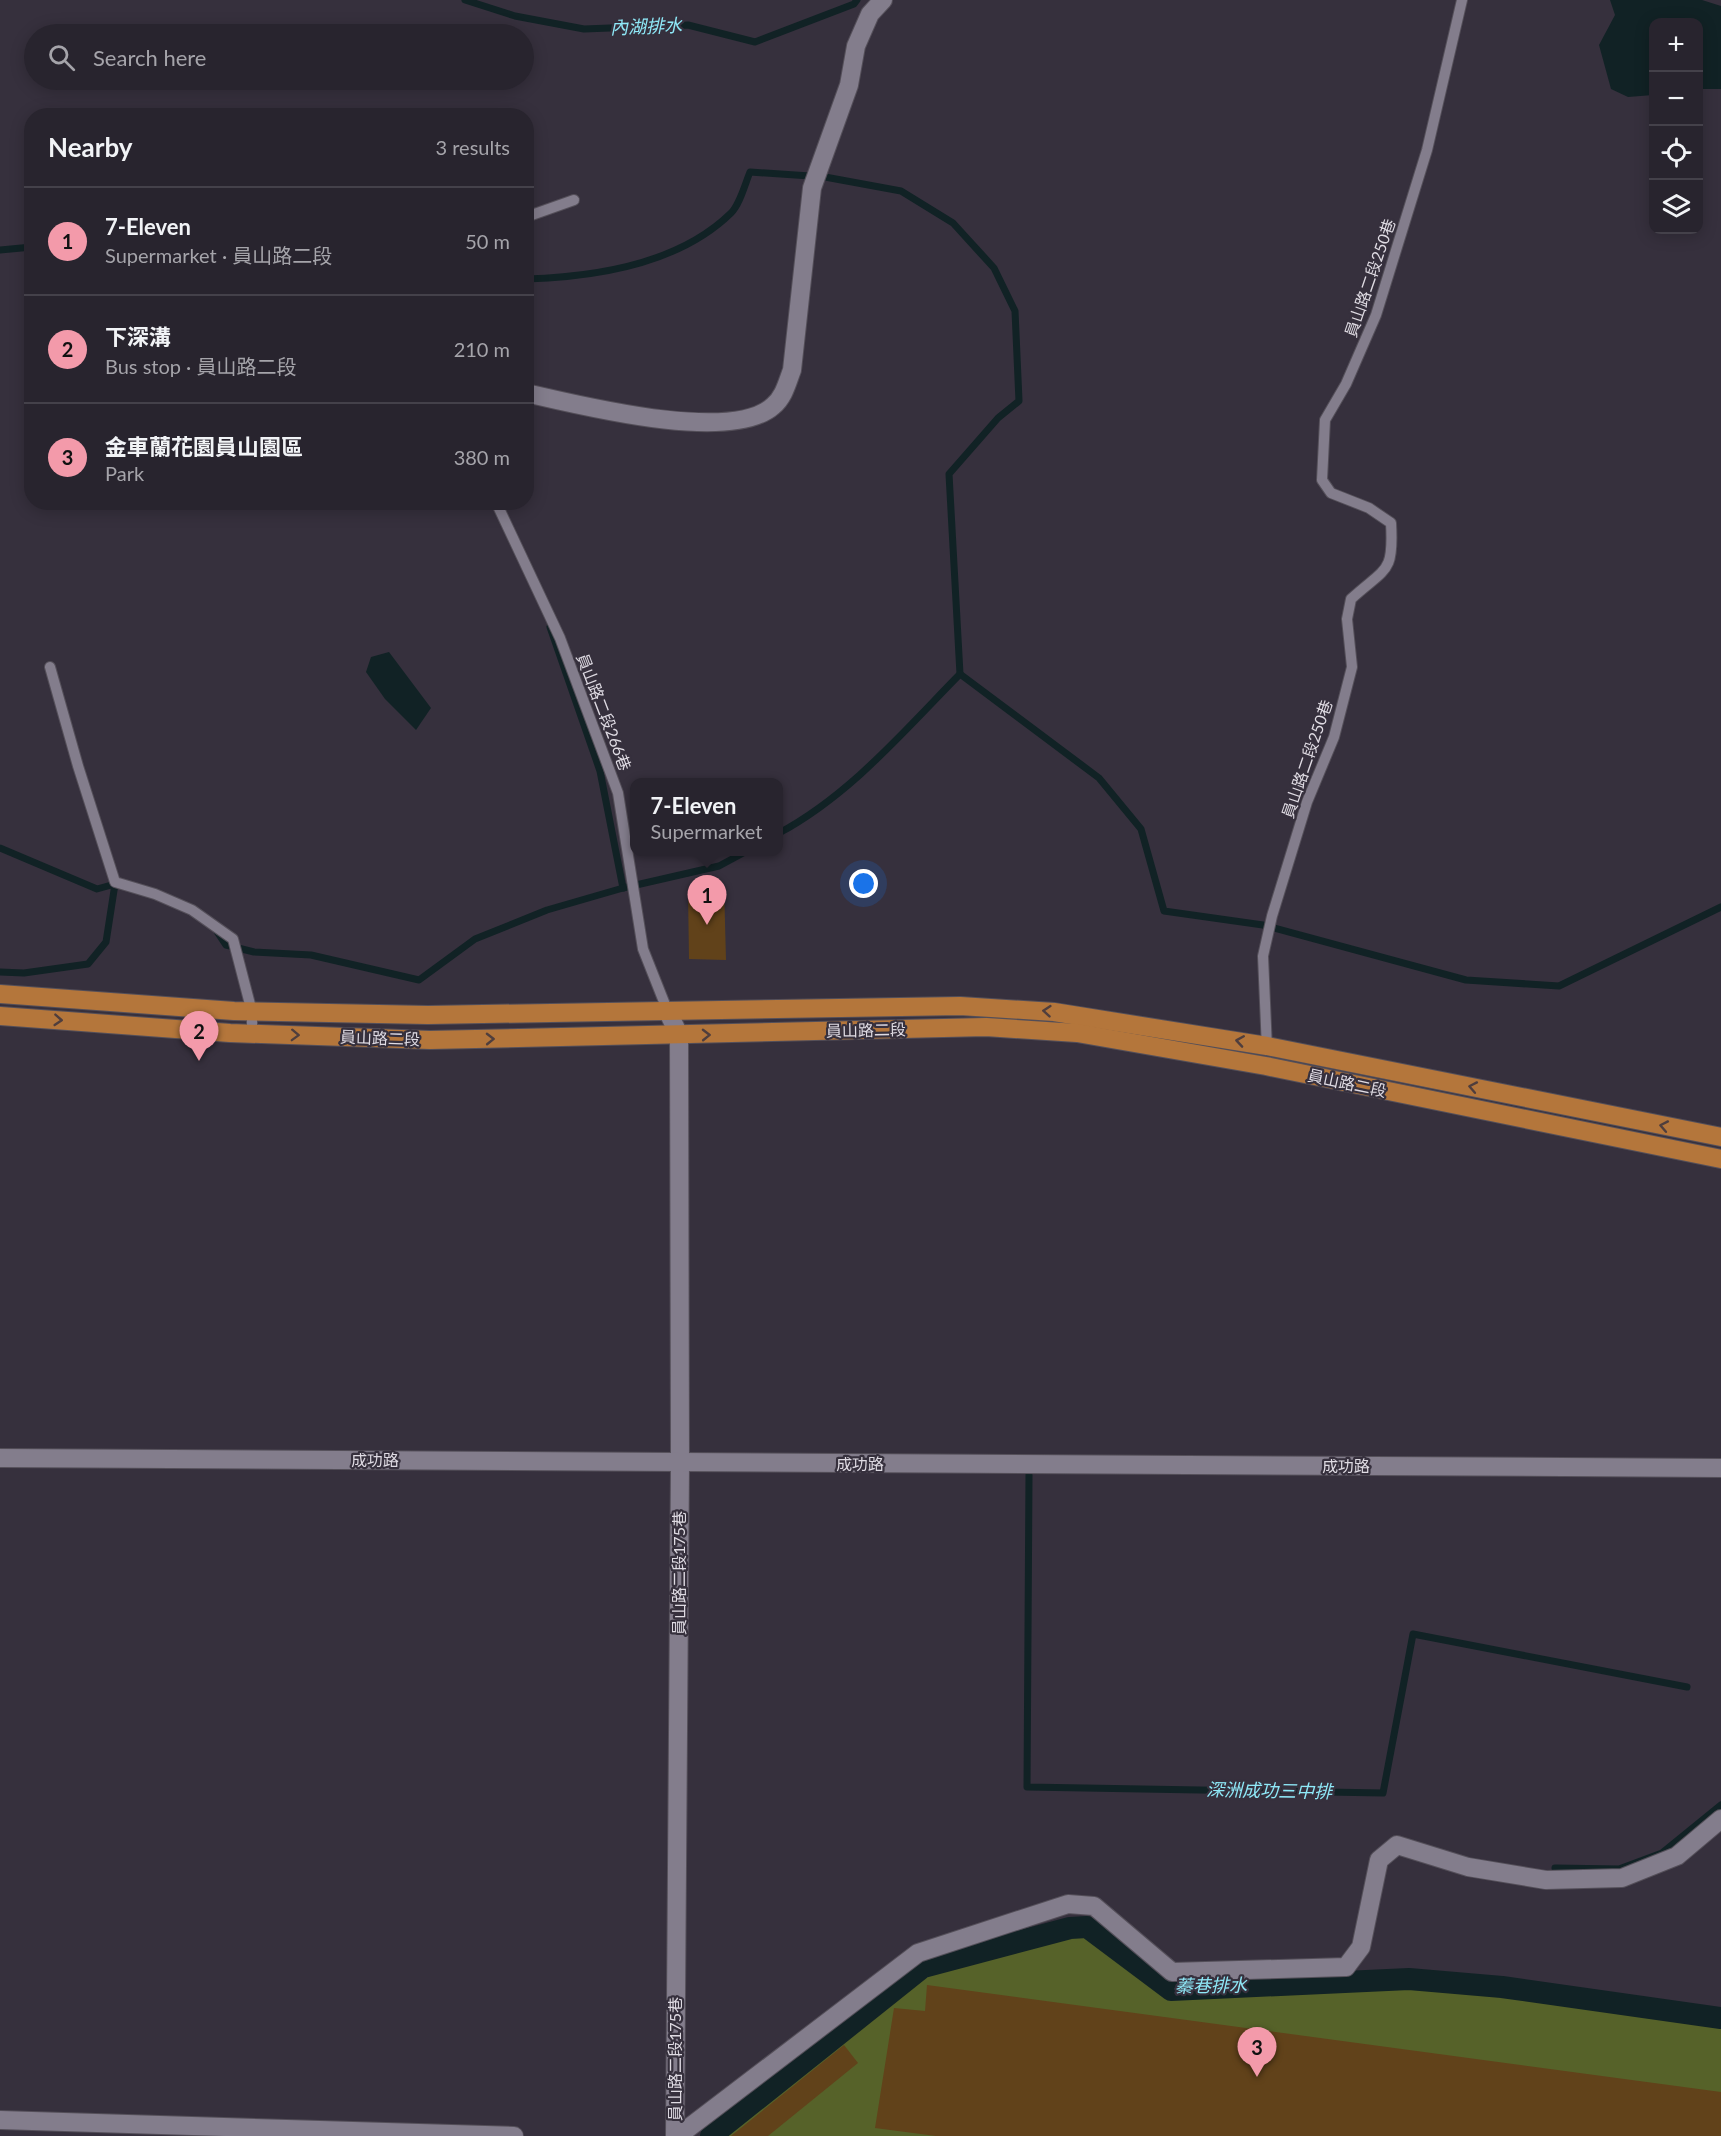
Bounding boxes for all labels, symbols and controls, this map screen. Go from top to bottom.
water label: 內湖排水 [610,14,683,38]
map controls [1649,18,1703,234]
button: + [1649,18,1703,72]
search box [24,24,534,90]
icon: search [45,41,78,74]
text: Search here [93,44,206,71]
button: − [1649,72,1703,126]
button: locate [1649,126,1703,180]
text: Nearby [48,131,133,163]
text: 3 results [435,135,510,159]
button: layers [1649,180,1703,234]
text: 7-Eleven [105,213,191,240]
street label: 員山路二段250巷 [1340,216,1399,339]
text: 1 [62,229,73,253]
text: 50 m [465,229,510,253]
text: Supermarket · 員山路二段 [105,243,332,267]
text: 下深溝 [105,323,171,350]
text: 2 [62,337,73,361]
text: 210 m [454,337,510,361]
text: Bus stop · 員山路二段 [105,354,296,378]
text: 金車蘭花園員山園區 [105,433,303,460]
text: 3 [62,445,73,469]
text: 380 m [454,445,510,469]
text: Park [105,461,144,485]
street label: 員山路二段266巷 [573,651,636,773]
street label: 員山路二段250巷 [1277,697,1336,820]
popup [630,778,783,856]
text: 7-Eleven [651,792,737,819]
text: Supermarket [651,819,762,843]
your location [849,869,878,898]
pin: 1 [688,876,726,925]
one-way arrow [1043,1005,1052,1018]
pin: 2 [180,1012,218,1061]
one-way arrow [54,1013,63,1026]
street label: 員山路二段 [826,1019,906,1040]
street label: 員山路二段 [340,1027,420,1048]
one-way arrow [701,1028,710,1041]
one-way arrow [290,1029,299,1042]
one-way arrow [485,1032,494,1045]
one-way arrow [1235,1036,1245,1048]
street label: 員山路二段 [1306,1065,1388,1100]
one-way arrow [1468,1081,1478,1094]
one-way arrow [1659,1120,1669,1133]
street label: 成功路 [351,1450,399,1469]
street label: 成功路 [836,1454,884,1473]
street label: 成功路 [1322,1456,1370,1475]
street label: 員山路二段175巷 [669,1511,688,1635]
water label: 深洲成功三中排 [1206,1778,1334,1802]
water label: 蓁巷排水 [1175,1973,1248,1997]
street label: 員山路二段175巷 [665,1997,684,2121]
pin: 3 [1238,2028,1276,2077]

